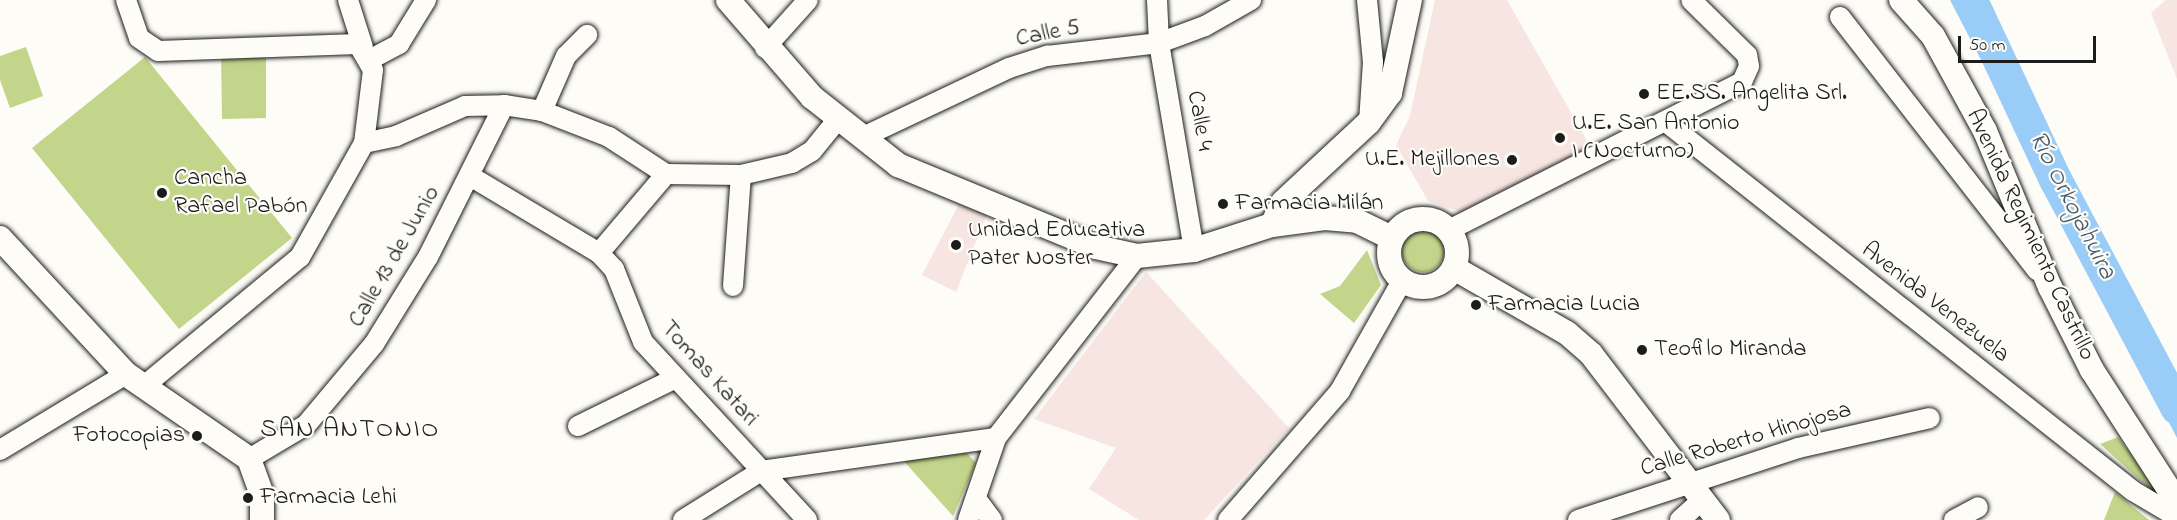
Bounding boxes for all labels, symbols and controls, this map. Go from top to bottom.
street label: Calle 5 [1014,14,1082,54]
scale bar [1961,24,2099,62]
text: 50 m [1969,33,2006,59]
place label: EE.SS. Angelita Srl. [1656,80,1847,108]
marker: EE.SS. Angelita Srl. [1637,87,1651,101]
street label: Calle 4 [1180,89,1218,153]
street label: Avenida Regimiento Castrillo [1959,105,2101,365]
place label: U.E. San Antonio I (Nocturno) [1572,110,1739,166]
water label: Río Orkojahuira [2020,127,2122,285]
marker: U.E. San Antonio I (Nocturno) [1553,131,1567,145]
place label: U.E. Mejillones [1365,146,1500,174]
marker: U.E. Mejillones [1505,153,1519,167]
place label: Cancha Rafael Pabón [174,165,308,221]
street label: Calle 13 de Junio [343,181,447,333]
marker: Cancha Rafael Pabón [155,186,169,200]
place label: Farmacia Milán [1235,190,1383,218]
marker: Farmacia Milán [1216,197,1230,211]
place label: Unidad Educativa Pater Noster [968,217,1145,273]
street label: Avenida Venezuela [1855,236,2015,370]
marker: Unidad Educativa Pater Noster [949,238,963,252]
place label: Farmacia Lucia [1488,291,1640,319]
marker: Farmacia Lucia [1469,298,1483,312]
street label: Tomas Katari [654,315,764,433]
place label: Teofilo Miranda [1654,336,1807,364]
marker: Teofilo Miranda [1635,343,1649,357]
street label: Calle Roberto Hinojosa [1637,396,1855,484]
district label: SAN ANTONIO [260,415,440,447]
place label: Fotocopias [73,422,185,450]
marker: Fotocopias [190,429,204,443]
place label: Farmacia Lehi [260,484,397,512]
marker: Farmacia Lehi [241,491,255,505]

